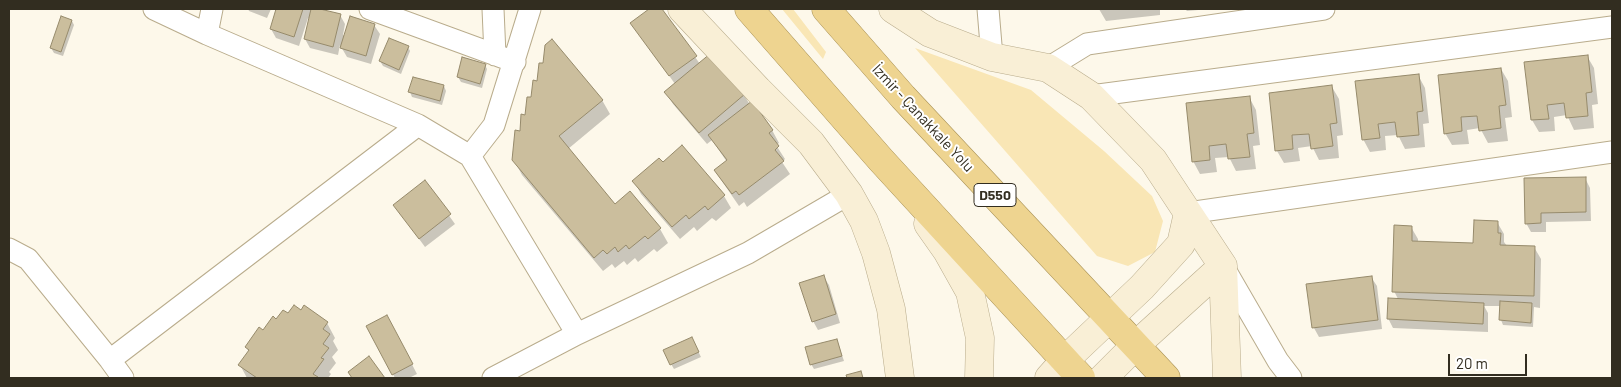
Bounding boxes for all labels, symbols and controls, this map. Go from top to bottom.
street label: İzmir - Çanakkale Yolu [868,60,978,176]
road number: D550 [974,184,1016,206]
scale bar [1451,344,1530,376]
text: 20 m [1456,354,1488,372]

